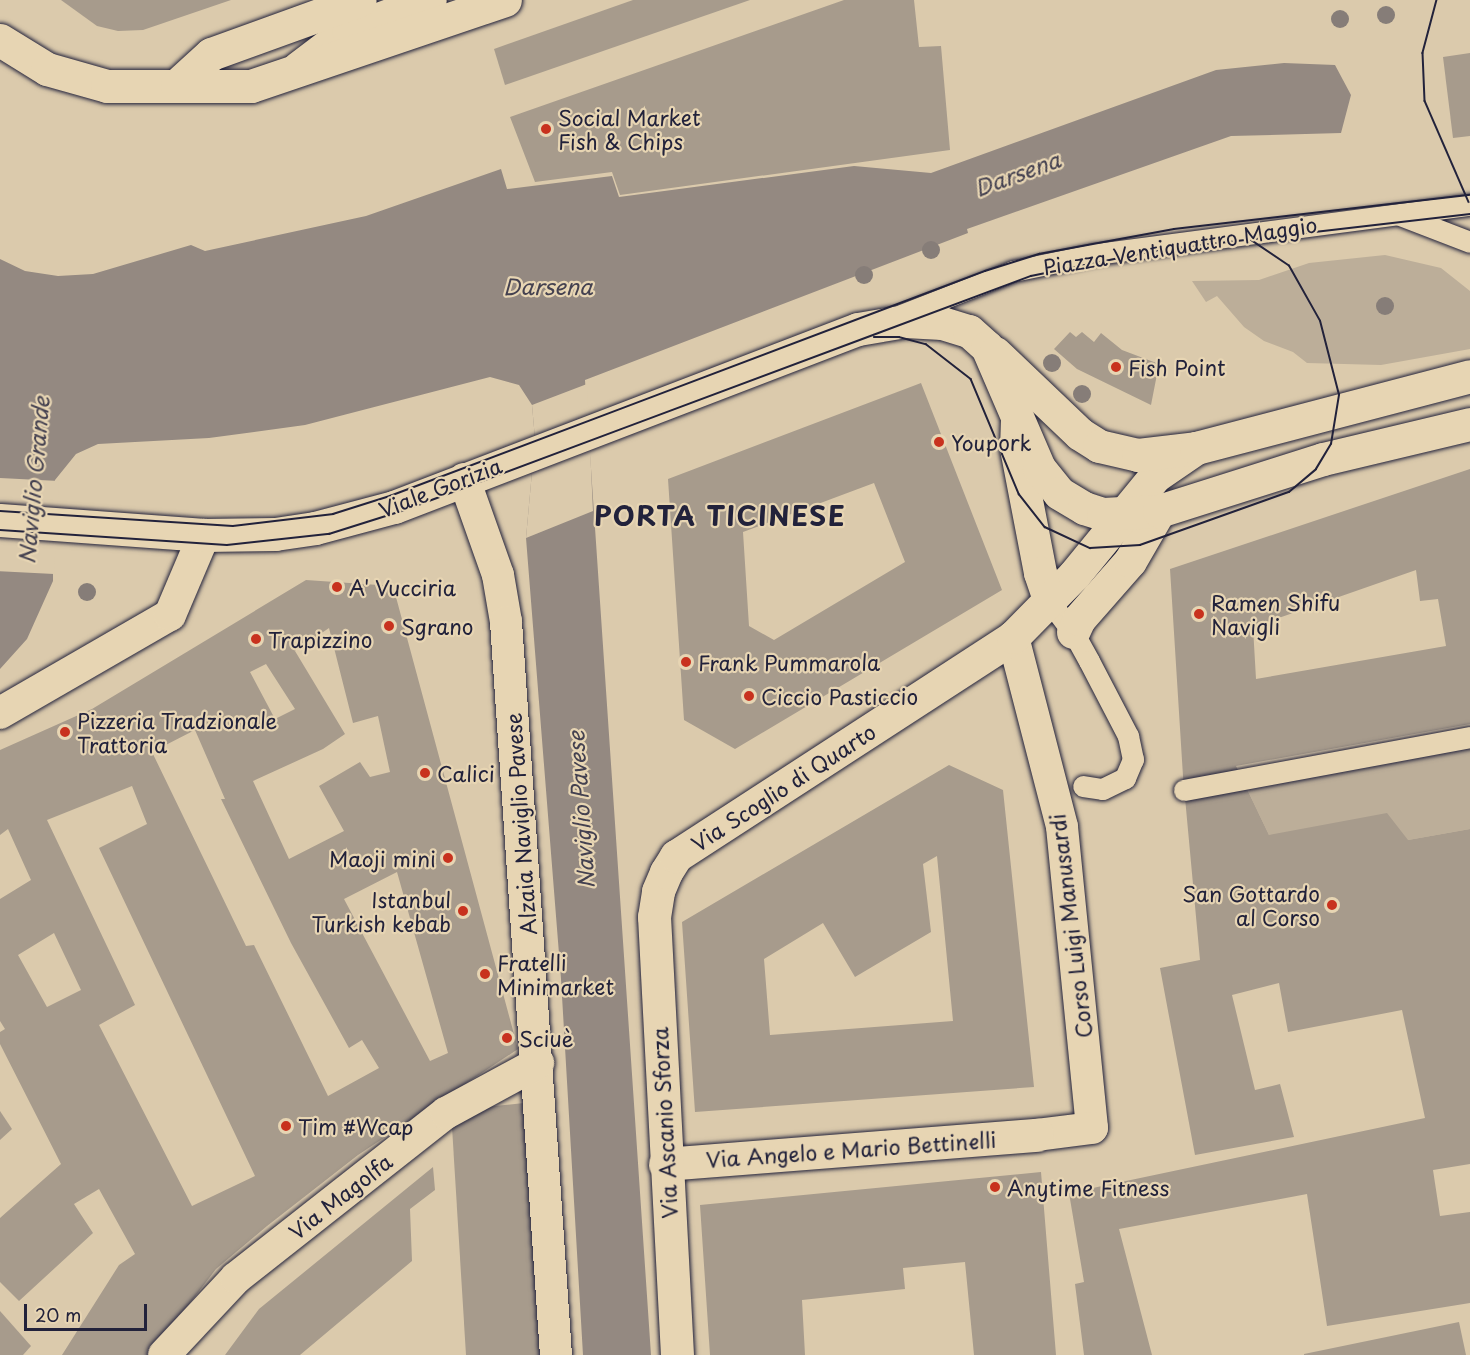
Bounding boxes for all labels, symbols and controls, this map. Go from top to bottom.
place label: Social Market Fish & Chips [558,104,700,154]
marker: Social Market Fish & Chips [539,122,553,136]
water label: Darsena [971,145,1063,201]
street label: Piazza Ventiquattro Maggio [1040,211,1320,279]
water label: Darsena [503,273,593,299]
place label: Fish Point [1128,354,1226,380]
marker: Fish Point [1109,360,1123,374]
water label: Naviglio Grande [12,395,54,565]
place label: Youpork [951,429,1031,455]
marker: Youpork [932,435,946,449]
street label: Viale Gorizia [375,452,505,522]
district label: PORTA TICINESE [595,499,845,531]
place label: A' Vucciria [349,574,457,600]
marker: A' Vucciria [330,580,344,594]
place label: Ramen Shifu Navigli [1211,589,1342,639]
marker: Ramen Shifu Navigli [1192,607,1206,621]
place label: Sgrano [401,613,473,639]
marker: Sgrano [382,619,396,633]
place label: Trapizzino [268,626,372,652]
marker: Trapizzino [249,632,263,646]
place label: Frank Pummarola [698,649,880,675]
marker: Frank Pummarola [679,655,693,669]
place label: Ciccio Pasticcio [761,683,918,709]
marker: Ciccio Pasticcio [742,689,756,703]
place label: Pizzeria Tradzionale Trattoria [77,707,281,757]
street label: Alzaia Naviglio Pavese [500,711,540,937]
street label: Via Scoglio di Quarto [686,718,880,856]
marker: Pizzeria Tradzionale Trattoria [58,725,72,739]
water label: Naviglio Pavese [561,729,599,891]
place label: Calici [437,760,495,786]
marker: Calici [418,766,432,780]
street label: Corso Luigi Manusardi [1044,812,1096,1040]
place label: Maoji mini [329,845,436,871]
marker: Maoji mini [441,851,455,865]
place label: San Gottardo al Corso [1183,880,1320,930]
place label: Istanbul Turkish kebab [311,886,451,936]
marker: San Gottardo al Corso [1325,898,1339,912]
marker: Istanbul Turkish kebab [456,904,470,918]
place label: Fratelli Minimarket [497,949,614,999]
marker: Fratelli Minimarket [478,967,492,981]
place label: Sciuè [519,1025,573,1051]
street label: Via Ascanio Sforza [646,1026,682,1220]
marker: Sciuè [500,1031,514,1045]
place label: Tim #Wcap [298,1113,413,1139]
marker: Tim #Wcap [279,1119,293,1133]
street label: Via Angelo e Mario Bettinelli [705,1126,997,1172]
street label: Via Magolfa [284,1148,396,1244]
place label: Anytime Fitness [1007,1174,1169,1200]
marker: Anytime Fitness [988,1180,1002,1194]
scale bar [27,1292,150,1330]
text: 20 m [35,1301,81,1328]

